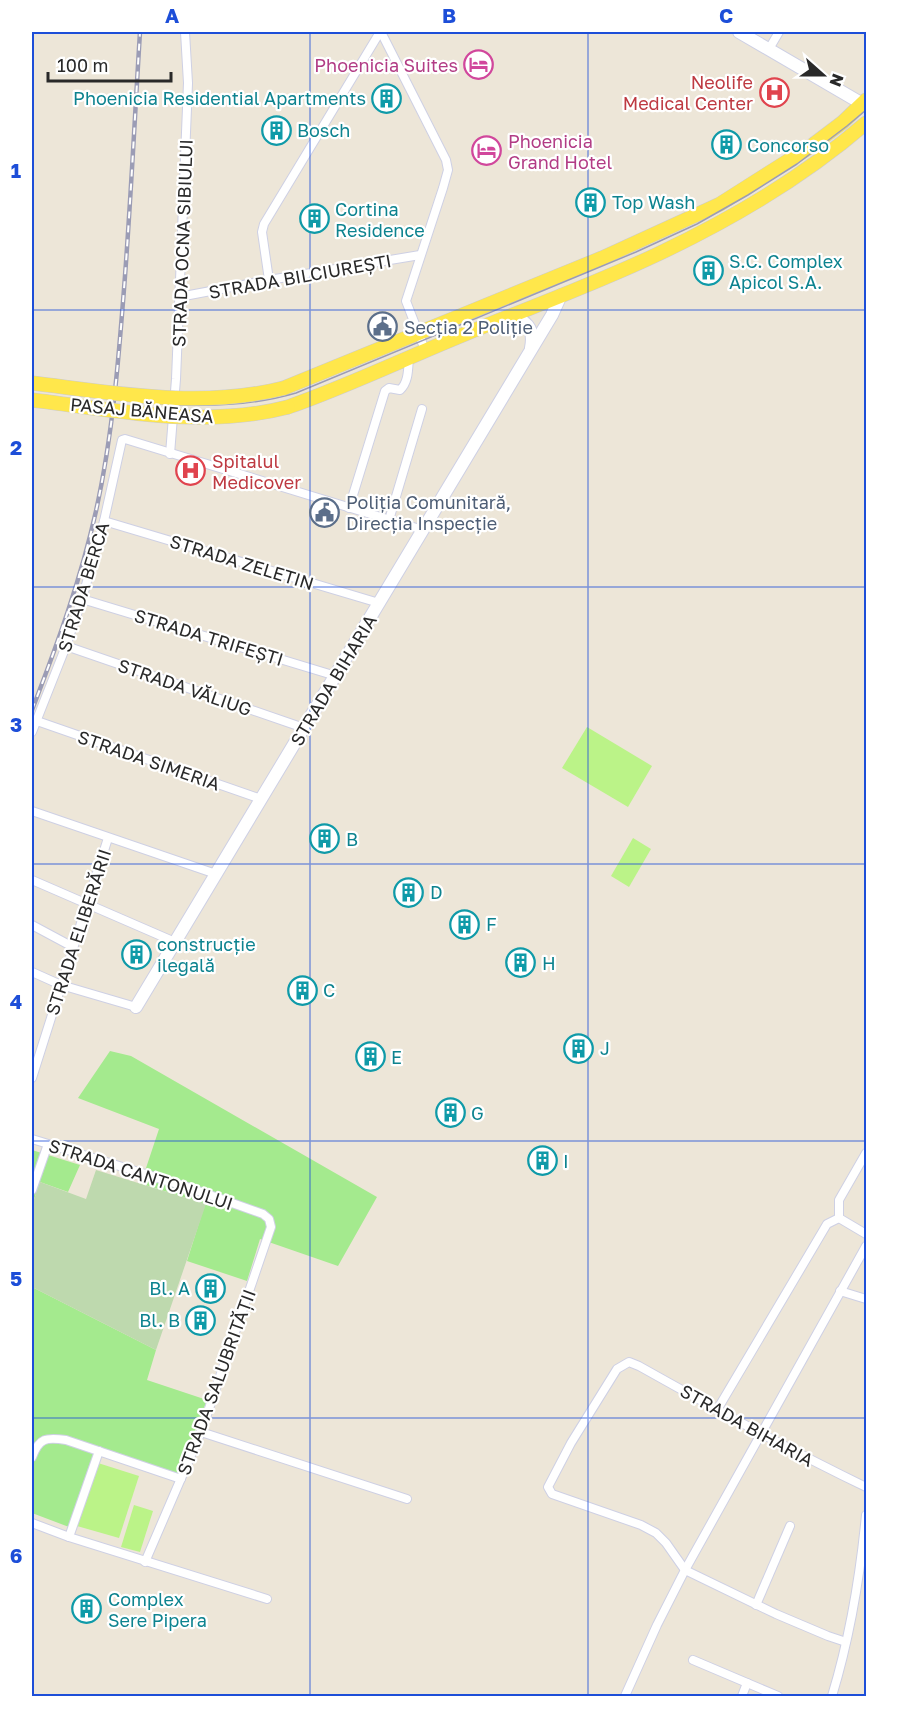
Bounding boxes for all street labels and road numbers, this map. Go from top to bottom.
street label: STRADA OCNA SIBIULUI [167,139,197,347]
street label: STRADA BILCIUREȘTI [207,249,393,303]
street label: PASAJ BĂNEASA [69,393,215,427]
street label: STRADA BERCA [53,519,113,655]
street label: STRADA ZELETIN [167,530,317,594]
street label: STRADA TRIFEȘTI [132,604,286,670]
street label: STRADA BIHARIA [285,610,381,750]
street label: STRADA VĂLIUG [115,654,255,720]
street label: STRADA SIMERIA [75,725,223,795]
street label: STRADA ELIBERĂRII [41,846,115,1018]
street label: STRADA CANTONULUI [46,1134,236,1214]
street label: STRADA SALUBRITĂȚII [172,1286,261,1478]
street label: STRADA BIHARIA [677,1379,817,1471]

